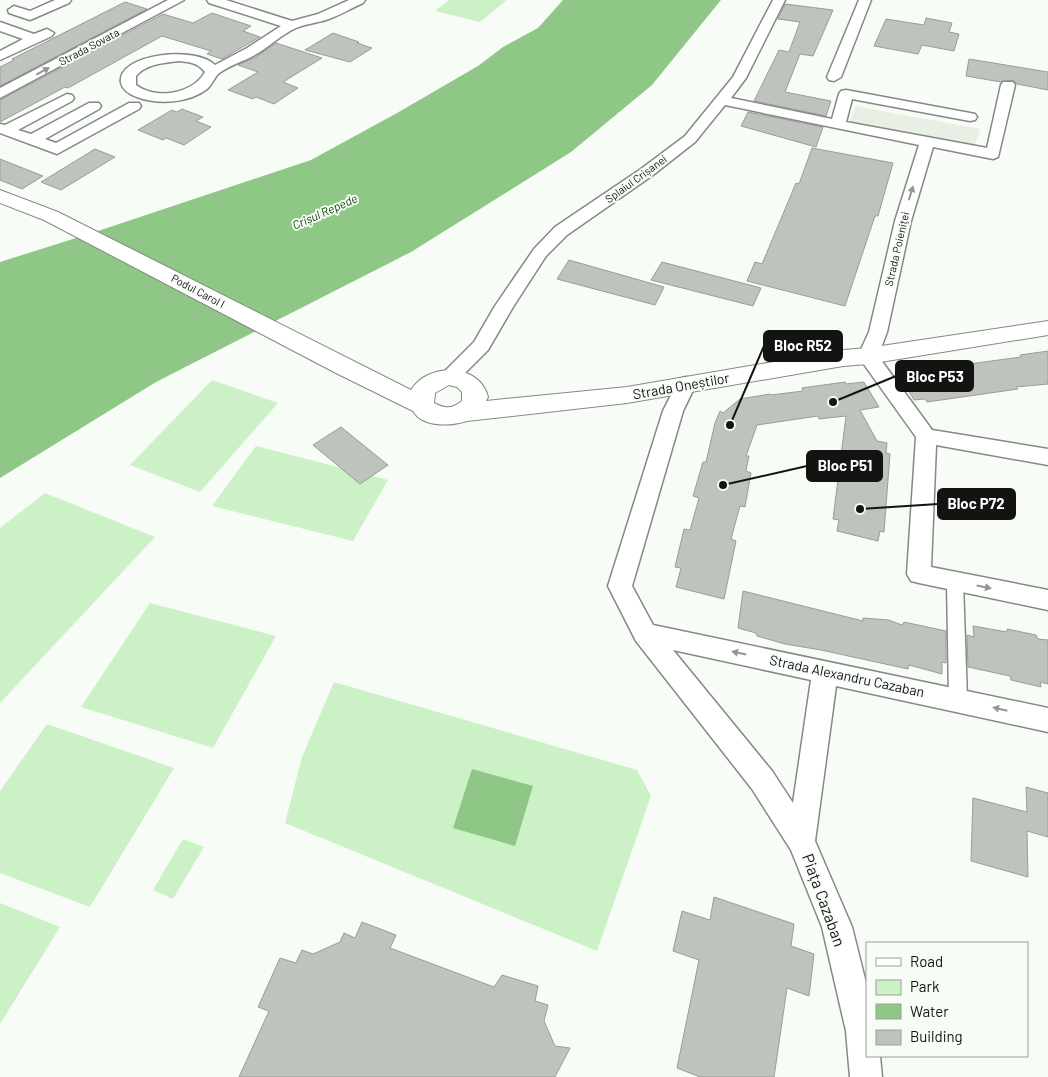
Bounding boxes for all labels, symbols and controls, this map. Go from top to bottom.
street label: Strada Sovata [56,25,121,68]
one-way arrow [36,67,50,75]
street label: Splaiul Crișanei [602,152,669,205]
one-way arrow [908,186,916,201]
water label: Crișul Repede [290,191,359,232]
street label: Strada Poieniței [882,210,911,287]
street label: Podul Carol I [169,271,227,310]
callout: Bloc R52 [764,331,842,361]
text: Bloc R52 [774,336,832,354]
callout: Bloc P53 [896,361,973,391]
text: Bloc P53 [906,367,964,385]
street label: Strada Oneștilor [631,369,731,402]
callout: Bloc P51 [807,451,882,481]
text: Bloc P51 [818,456,872,474]
callout: Bloc P72 [938,489,1015,519]
text: Bloc P72 [947,494,1005,512]
one-way arrow [976,584,992,592]
one-way arrow [731,649,746,657]
street label: Strada Alexandru Cazaban [768,651,926,700]
one-way arrow [993,705,1008,713]
street label: Piața Cazaban [799,851,850,949]
legend [866,942,1028,1057]
text: Road [910,952,943,970]
text: Park [910,977,940,995]
text: Water [910,1002,949,1020]
text: Building [910,1027,963,1045]

